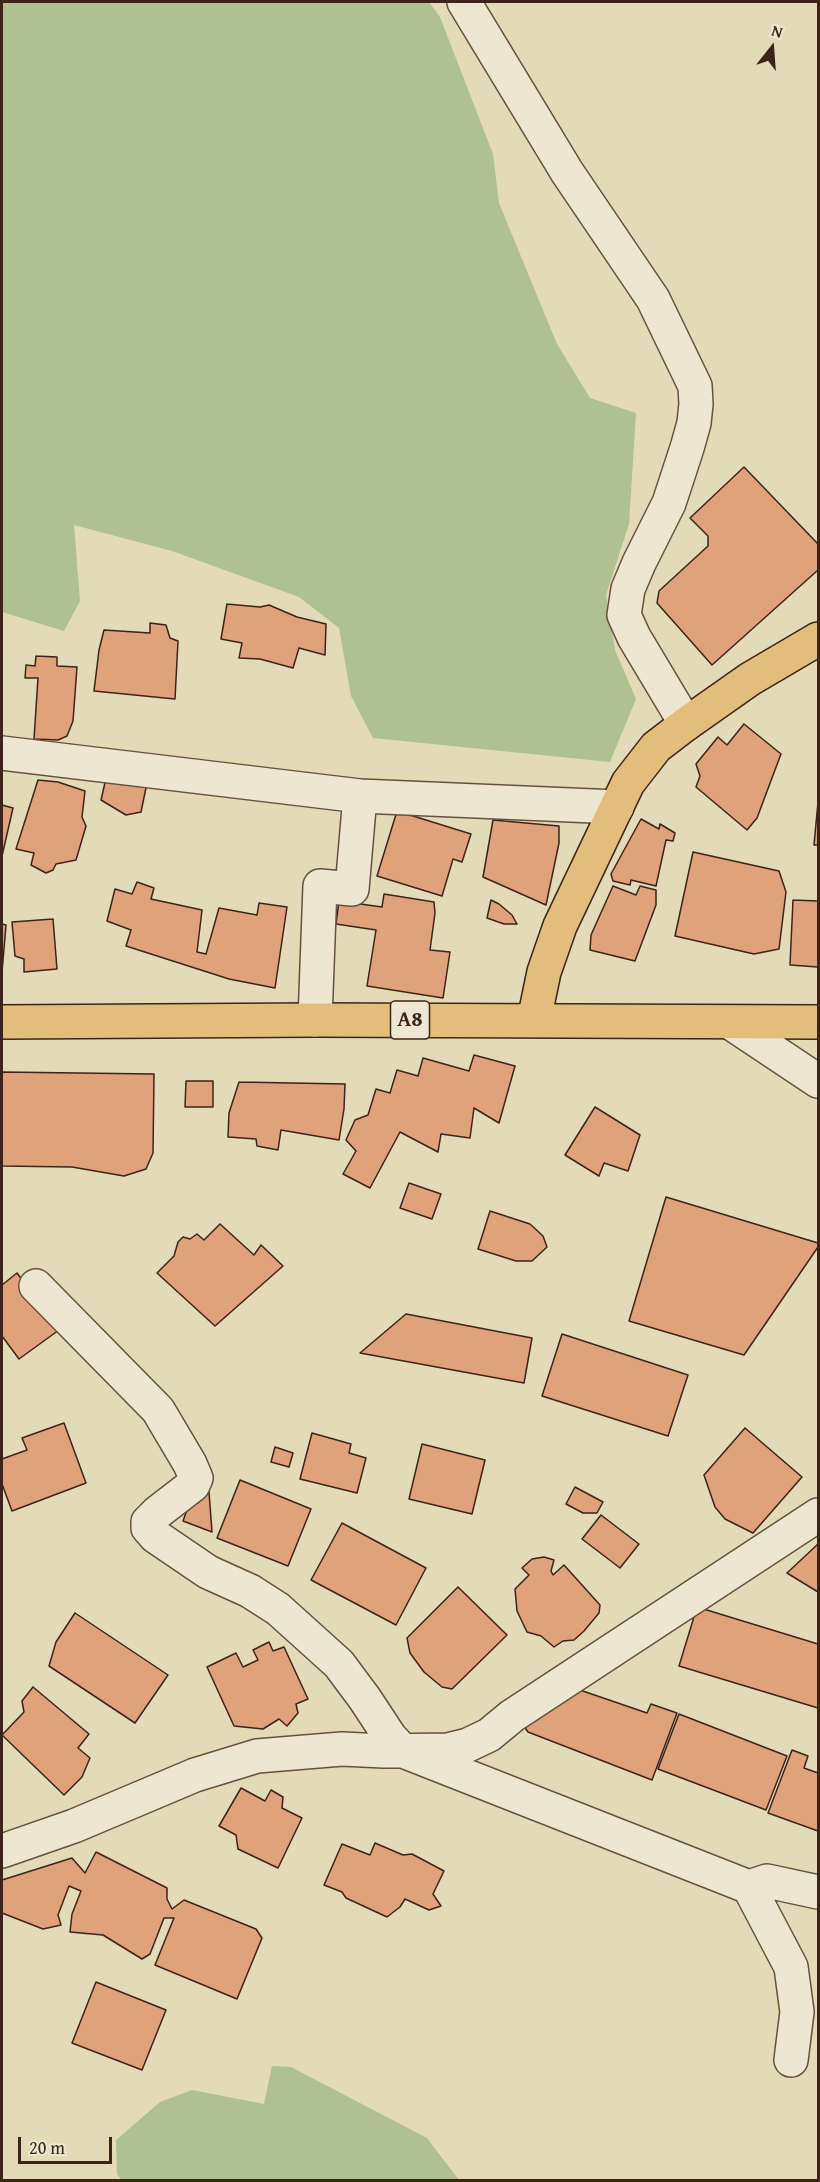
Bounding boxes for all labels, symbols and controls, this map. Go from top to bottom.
north arrow [742,18,802,78]
text: N [769,18,786,44]
road number: A8 [390,1001,430,1039]
scale bar [21,2125,116,2163]
text: 20 m [29,2134,65,2161]

